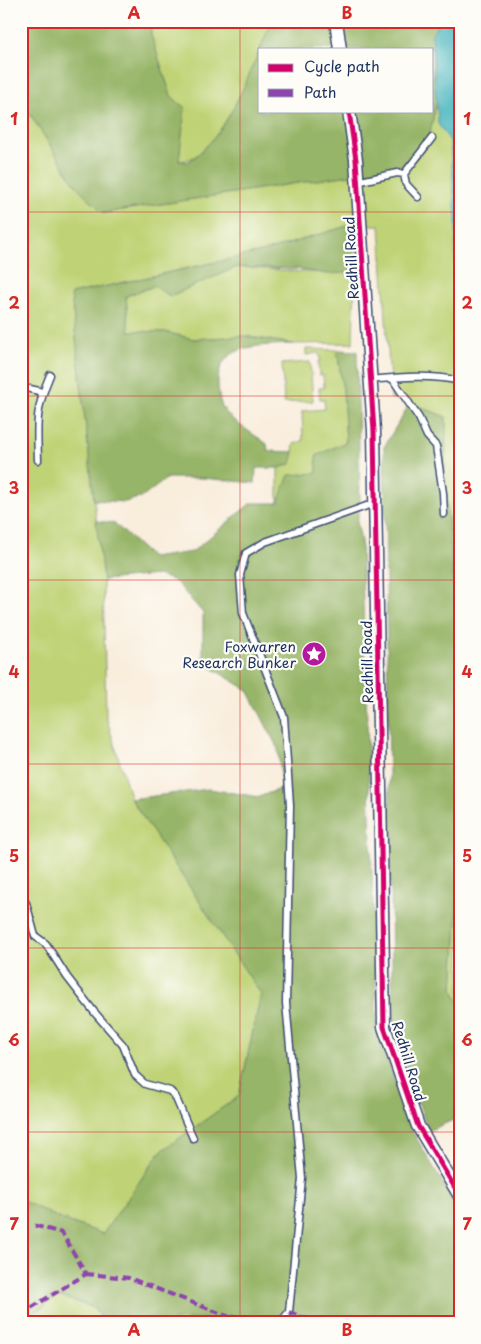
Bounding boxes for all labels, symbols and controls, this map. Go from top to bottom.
text: A [128,0,141,24]
text: B [342,0,353,24]
legend [258,48,434,112]
text: Cycle path [304,54,380,77]
text: Path [304,80,336,103]
text: 1 [10,106,18,130]
text: 1 [463,106,471,130]
street label: Redhill Road [338,216,364,300]
text: 2 [8,290,20,314]
text: 2 [461,290,473,314]
text: 3 [9,475,19,499]
text: 3 [462,475,472,499]
street label: Redhill Road [356,620,378,704]
place label: Foxwarren Research Bunker [182,636,296,673]
place icon: Foxwarren Research Bunker [301,641,327,667]
text: 4 [9,659,20,683]
text: 4 [462,659,473,683]
text: 5 [9,843,19,867]
text: 5 [462,843,472,867]
street label: Redhill Road [387,1018,431,1104]
text: 6 [8,1027,20,1051]
text: 6 [461,1027,473,1051]
text: 7 [9,1211,19,1235]
text: 7 [462,1211,472,1235]
text: A [128,1317,141,1341]
text: B [342,1317,353,1341]

